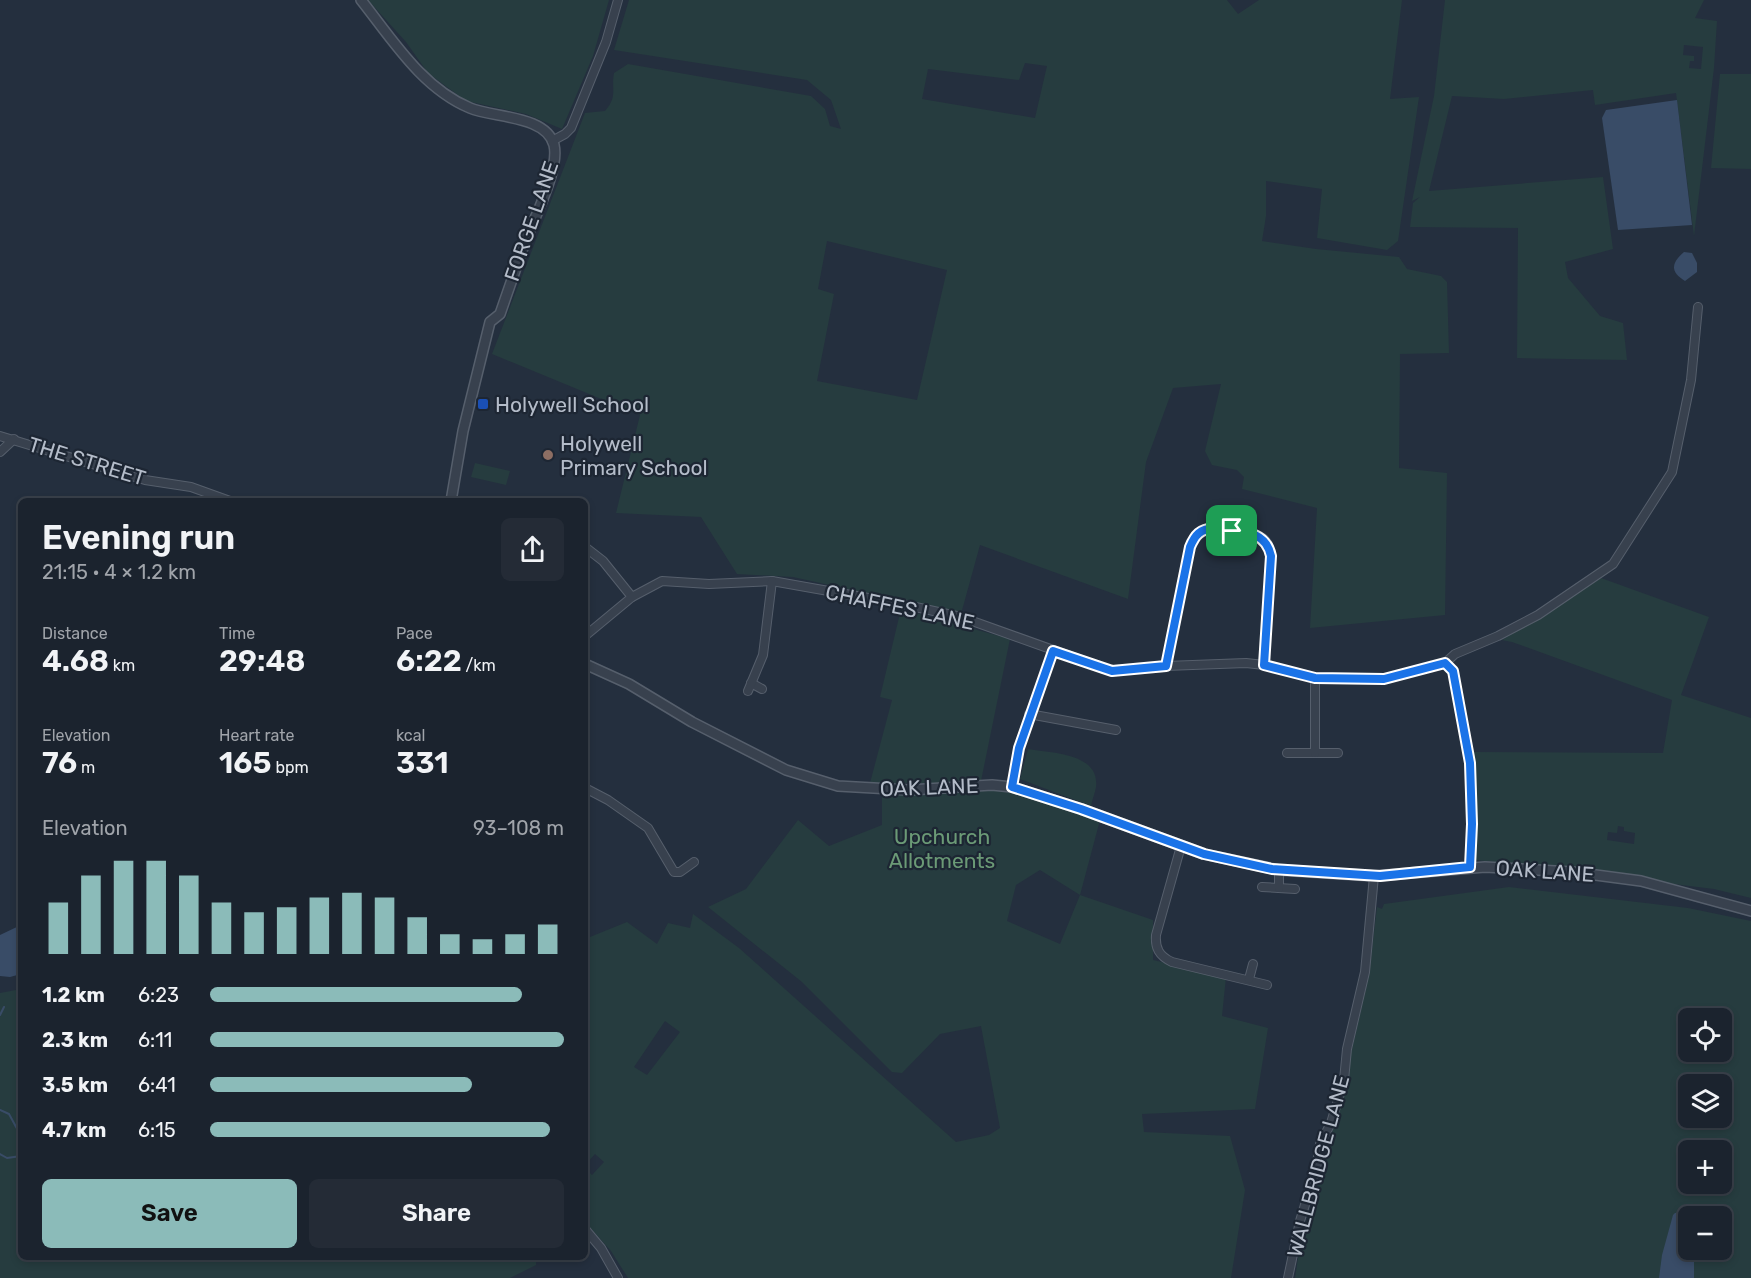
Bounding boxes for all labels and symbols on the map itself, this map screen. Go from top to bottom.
street label: FORGE LANE [499,158,563,284]
place label: Holywell School [495,392,649,417]
marker: Holywell School [476,397,490,411]
street label: THE STREET [25,431,149,491]
place label: Holywell Primary School [560,431,708,480]
marker: Holywell Primary School [541,448,555,462]
pin [1206,505,1257,556]
street label: CHAFFES LANE [823,579,977,635]
street label: OAK LANE [879,773,979,801]
park label: Upchurch Allotments [889,824,995,873]
street label: OAK LANE [1495,855,1595,887]
street label: WALLBRIDGE LANE [1282,1072,1354,1260]

